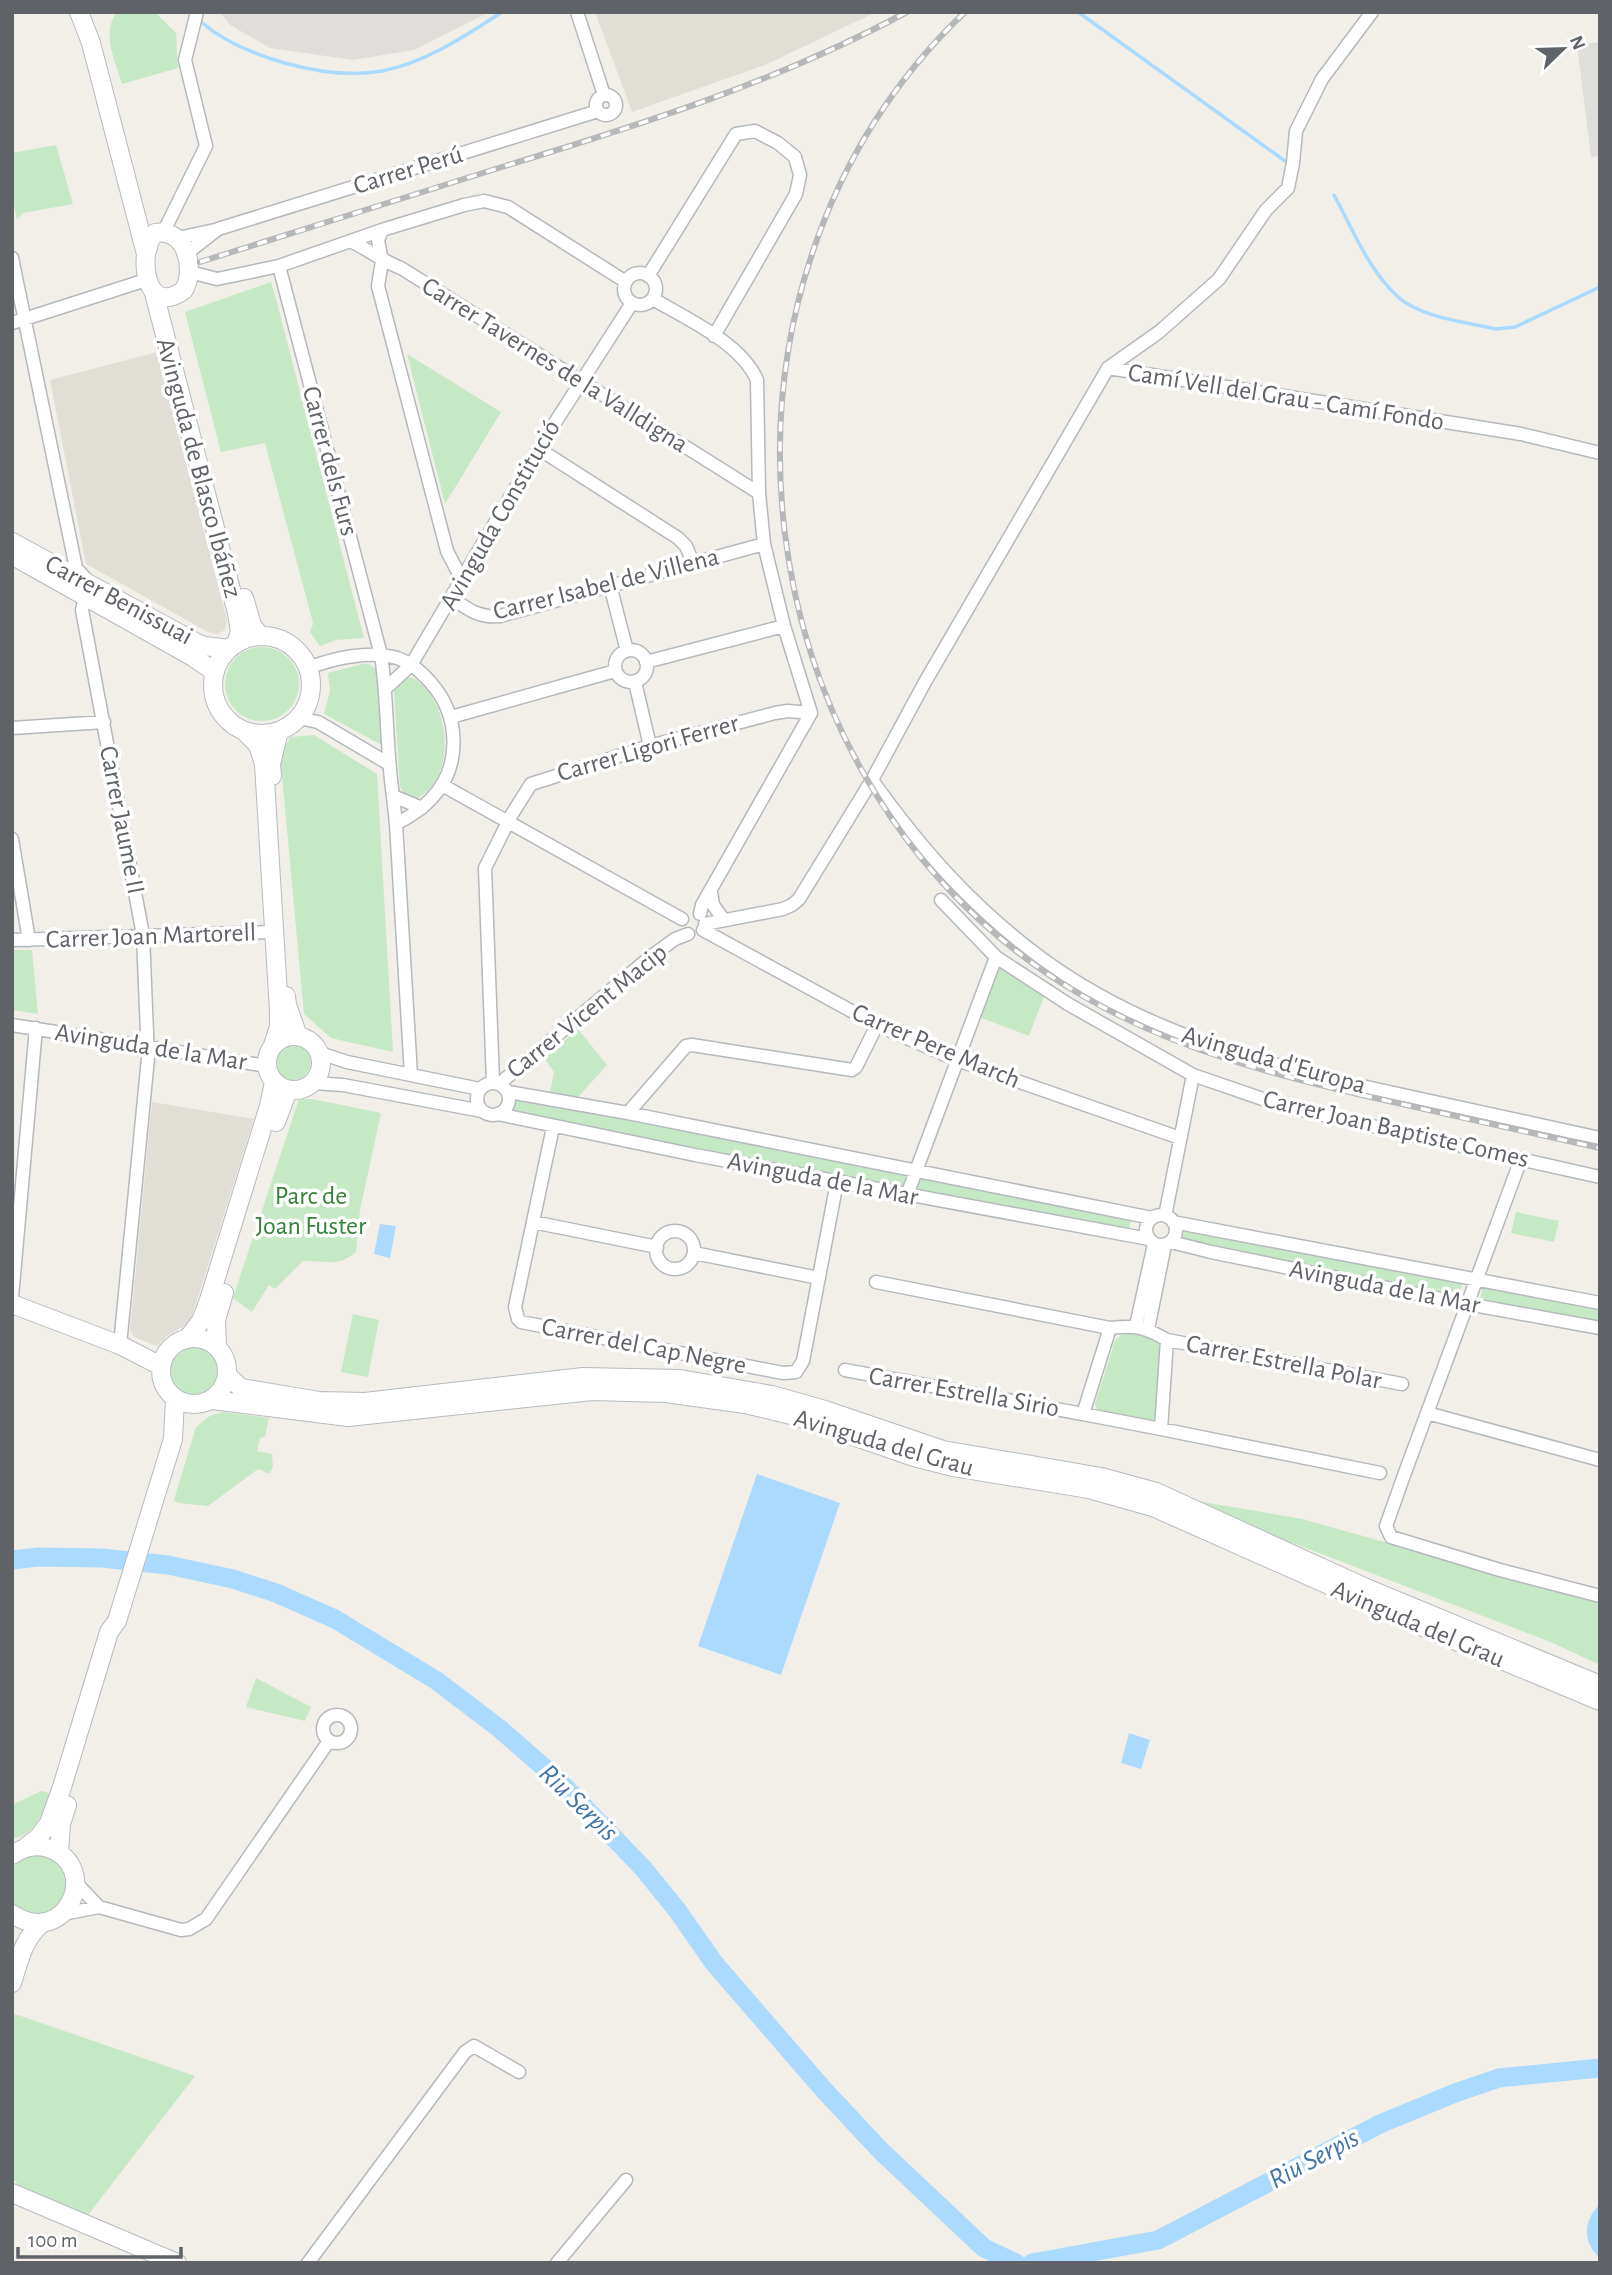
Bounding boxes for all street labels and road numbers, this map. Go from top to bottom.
street label: Carrer Perú [350,141,466,199]
street label: Carrer Tavernes de la Valldigna [417,272,693,458]
street label: Avinguda de Blasco Ibáñez [152,335,246,601]
street label: Camí Vell del Grau - Camí Fondo [1126,359,1446,435]
street label: Carrer dels Furs [298,383,362,539]
street label: Avinguda Constitució [435,416,565,614]
street label: Carrer Isabel de Villena [490,543,722,625]
street label: Carrer Benissuai [41,550,197,650]
street label: Carrer Ligori Ferrer [554,710,742,786]
street label: Carrer Jaume II [95,744,149,896]
street label: Carrer Joan Martorell [45,919,257,953]
street label: Carrer Vicent Macip [502,939,672,1083]
street label: Carrer Pere March [848,999,1024,1093]
street label: Avinguda de la Mar [53,1019,249,1075]
street label: Avinguda d'Europa [1179,1021,1369,1099]
street label: Carrer Joan Baptiste Comes [1261,1086,1531,1172]
street label: Avinguda de la Mar [725,1148,921,1210]
street label: Avinguda de la Mar [1287,1256,1483,1318]
street label: Carrer del Cap Negre [539,1313,749,1379]
street label: Carrer Estrella Polar [1184,1330,1384,1394]
street label: Carrer Estrella Sirio [867,1362,1061,1422]
street label: Avinguda del Grau [791,1405,977,1481]
street label: Avinguda del Grau [1328,1576,1508,1672]

